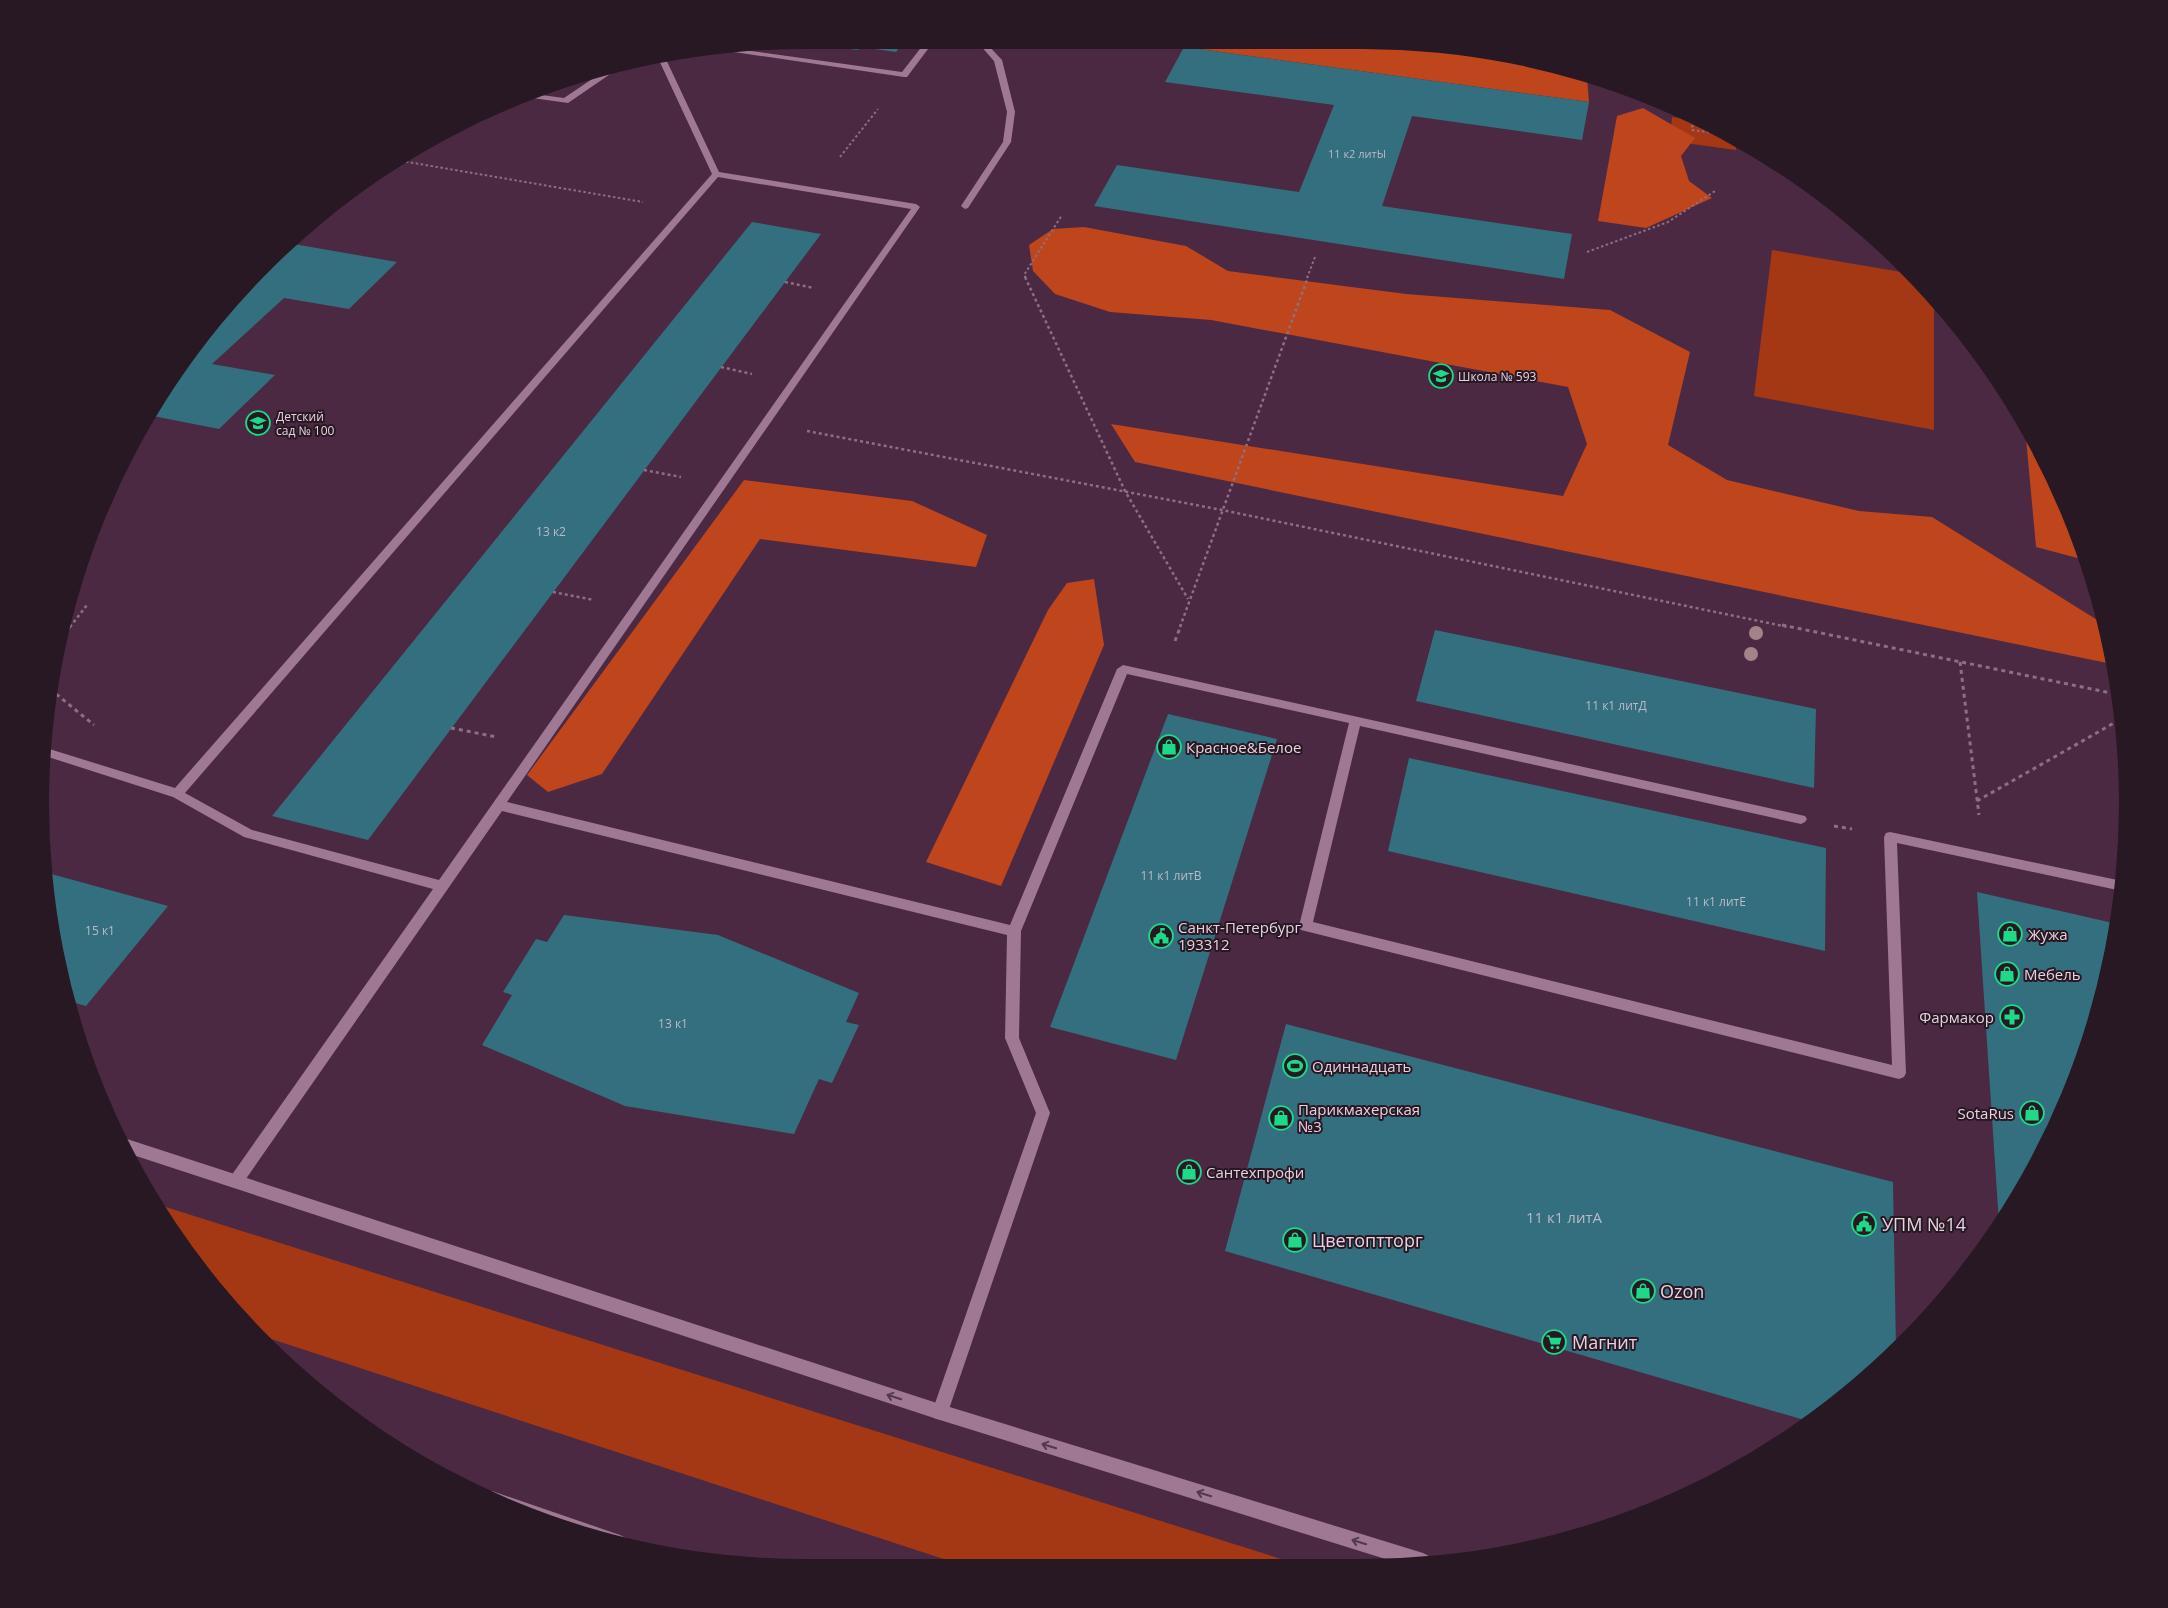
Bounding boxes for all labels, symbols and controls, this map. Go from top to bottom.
house number: 11 к2 литЫ [1328,146,1386,161]
school or university icon: Школа № 593 [1428,363,1454,389]
place label: Школа № 593 [1458,368,1537,385]
place label: Детский сад № 100 [276,408,334,439]
school or university icon: Детский сад № 100 [245,410,271,436]
house number: 13 к2 [536,523,566,540]
house number: 11 к1 литД [1585,697,1647,714]
shop icon: Красное&Белое [1156,734,1182,760]
place label: Красное&Белое [1186,737,1301,757]
house number: 11 к1 литВ [1141,867,1202,884]
house number: 11 к1 литЕ [1686,893,1746,910]
place label: Санкт-Петербург 193312 [1178,917,1302,954]
shop icon: Жужа [1997,921,2023,947]
house number: 15 к1 [85,922,115,939]
public building icon: Санкт-Петербург 193312 [1148,923,1174,949]
place label: Жужа [2028,924,2068,944]
shop icon: Мебель [1994,961,2020,987]
place label: Мебель [2024,964,2081,984]
pharmacy icon: Фармакор [1999,1004,2025,1030]
place label: Фармакор [1919,1007,1994,1027]
house number: 13 к1 [658,1015,688,1032]
sports icon: Одиннадцать [1282,1053,1308,1079]
place label: Одиннадцать [1312,1056,1412,1076]
place label: Парикмахерская №3 [1298,1099,1420,1136]
shop icon: SotaRus [2019,1100,2045,1126]
place label: SotaRus [1957,1103,2014,1123]
shop icon: Парикмахерская №3 [1268,1105,1294,1131]
shop icon: Сантехпрофи [1176,1159,1202,1185]
place label: Сантехпрофи [1206,1162,1304,1182]
house number: 11 к1 литА [1526,1207,1602,1227]
public building icon: УПМ №14 [1851,1211,1877,1237]
place label: УПМ №14 [1882,1212,1966,1236]
shop icon: Цветоптторг [1282,1227,1308,1253]
place label: Цветоптторг [1312,1228,1423,1252]
shop icon: Ozon [1630,1278,1656,1304]
place label: Ozon [1660,1279,1704,1303]
supermarket icon: Магнит [1541,1329,1567,1355]
place label: Магнит [1572,1330,1638,1354]
one-way arrow [886,1392,902,1402]
one-way arrow [1041,1441,1057,1451]
one-way arrow [1197,1489,1213,1499]
one-way arrow [1352,1537,1368,1547]

